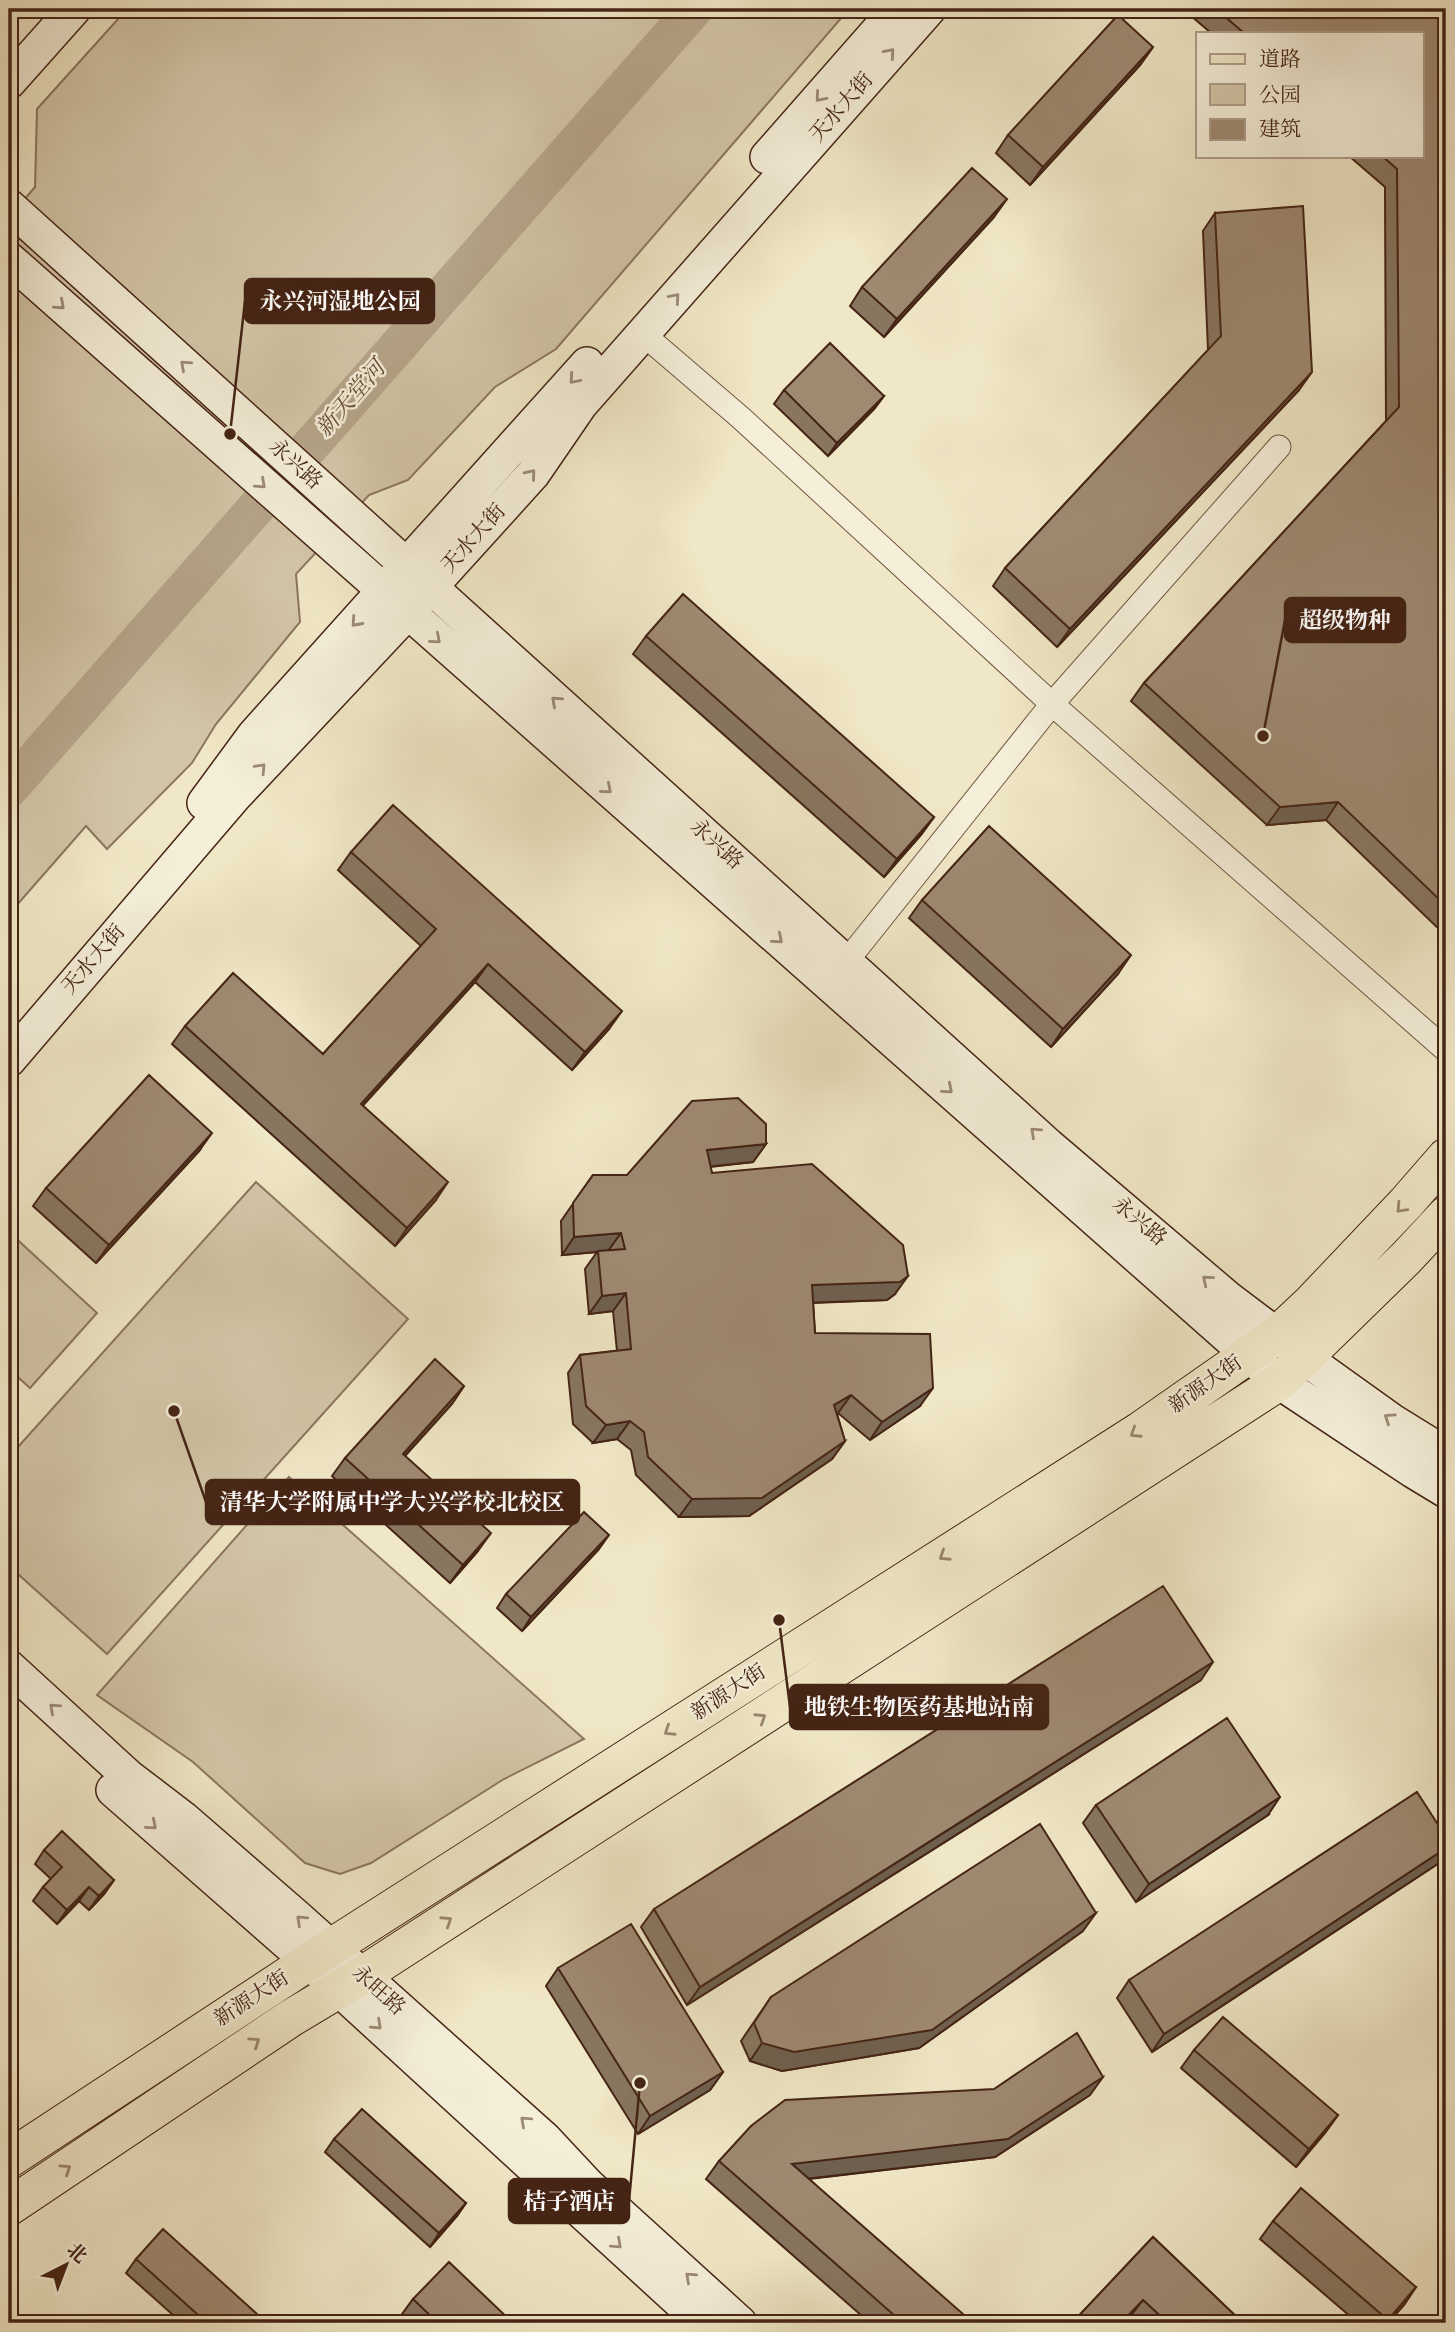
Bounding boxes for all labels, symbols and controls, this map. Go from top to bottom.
legend [1196,32,1424,158]
text: 道路 [1259,47,1301,74]
one-way arrow [882,48,894,61]
street label: 天水大街 [804,67,880,149]
text: 公园 [1259,83,1301,110]
one-way arrow [816,89,828,102]
text: 建筑 [1259,117,1301,144]
callout: 永兴河湿地公园 [245,279,434,323]
text: 永兴河湿地公园 [260,288,421,317]
one-way arrow [667,293,679,306]
one-way arrow [52,297,65,309]
water label: 新天堂河 [310,352,395,443]
one-way arrow [180,361,193,373]
one-way arrow [570,371,582,384]
street label: 永兴路 [263,434,327,496]
one-way arrow [523,469,536,481]
one-way arrow [253,476,266,488]
street label: 天水大街 [436,499,512,579]
callout: 超级物种 [1285,598,1405,642]
text: 超级物种 [1299,607,1391,636]
one-way arrow [352,614,365,627]
one-way arrow [428,631,441,643]
one-way arrow [552,697,565,709]
one-way arrow [253,763,266,776]
one-way arrow [598,781,611,793]
street label: 永兴路 [684,814,748,876]
street label: 天水大街 [56,919,132,1001]
one-way arrow [769,931,782,943]
one-way arrow [940,1081,953,1094]
one-way arrow [1030,1128,1043,1141]
street label: 永兴路 [1106,1191,1172,1253]
one-way arrow [1397,1200,1409,1213]
one-way arrow [1203,1276,1215,1289]
street label: 新源大街 [1164,1350,1248,1420]
one-way arrow [1383,1413,1396,1426]
one-way arrow [1130,1425,1143,1438]
callout: 清华大学附属中学大兴学校北校区 [206,1480,579,1524]
text: 清华大学附属中学大兴学校北校区 [220,1489,565,1518]
one-way arrow [938,1547,951,1560]
street label: 新源大街 [686,1659,772,1727]
callout: 地铁生物医药基地站南 [790,1685,1048,1729]
text: 地铁生物医药基地站南 [804,1694,1034,1723]
one-way arrow [49,1704,62,1717]
one-way arrow [754,1713,767,1726]
one-way arrow [664,1722,677,1735]
one-way arrow [144,1816,157,1829]
one-way arrow [296,1916,309,1929]
one-way arrow [439,1917,452,1929]
street label: 永旺路 [346,1960,410,2022]
street label: 新源大街 [209,1965,295,2033]
one-way arrow [369,2016,382,2029]
one-way arrow [247,2038,260,2051]
one-way arrow [520,2117,533,2129]
one-way arrow [58,2165,71,2177]
callout: 桔子酒店 [509,2179,629,2223]
text: 桔子酒店 [523,2188,615,2217]
north arrow [32,2230,102,2300]
one-way arrow [609,2236,622,2249]
text: 北 [61,2239,91,2269]
one-way arrow [685,2273,698,2286]

